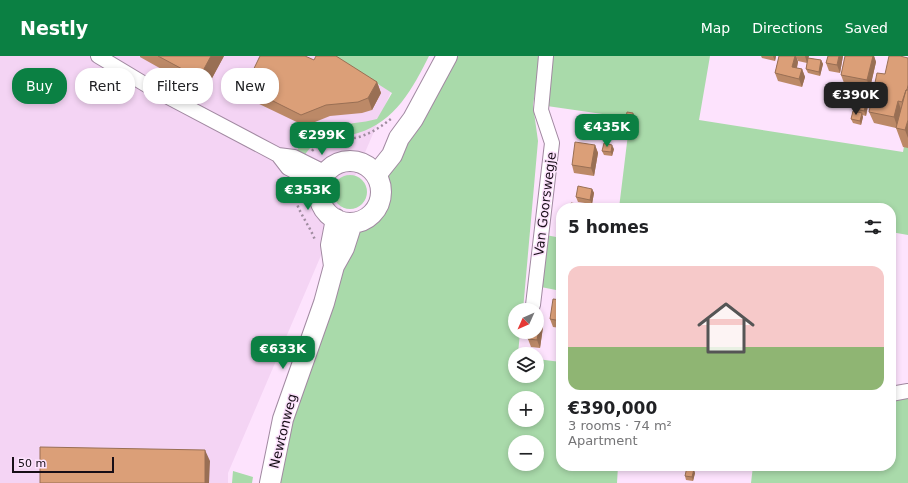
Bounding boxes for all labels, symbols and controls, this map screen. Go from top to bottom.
text: Nestly [20,17,88,39]
text: Map [701,20,730,36]
text: Directions [752,20,823,36]
text: Saved [845,20,888,36]
chip: Buy [12,68,67,104]
chip: Rent [75,68,135,104]
chip: Filters [143,68,213,104]
chip: New [221,68,279,104]
pin: €390K [828,82,884,116]
text: €390K [833,87,879,102]
pin: €435K [579,114,635,148]
text: €435K [584,119,630,134]
pin: €299K [294,122,350,156]
text: €299K [299,127,345,142]
street label: Van Goorswegje [531,151,559,257]
pin: €353K [280,177,336,211]
text: €353K [285,182,331,197]
icon: filters [862,216,884,238]
text: 5 homes [568,217,649,237]
icon: home [690,292,762,364]
north arrow [508,303,544,339]
map controls [508,303,544,471]
pin: €633K [255,336,311,370]
text: €633K [260,341,306,356]
button: layers [508,347,544,383]
button: + [508,391,544,427]
street label: Newtonweg [266,392,300,470]
text: €390,000 [568,398,657,418]
text: 3 rooms · 74 m² [568,418,672,433]
text: Apartment [568,433,638,448]
button: − [508,435,544,471]
scale bar [12,455,114,474]
text: 50 m [18,457,46,470]

